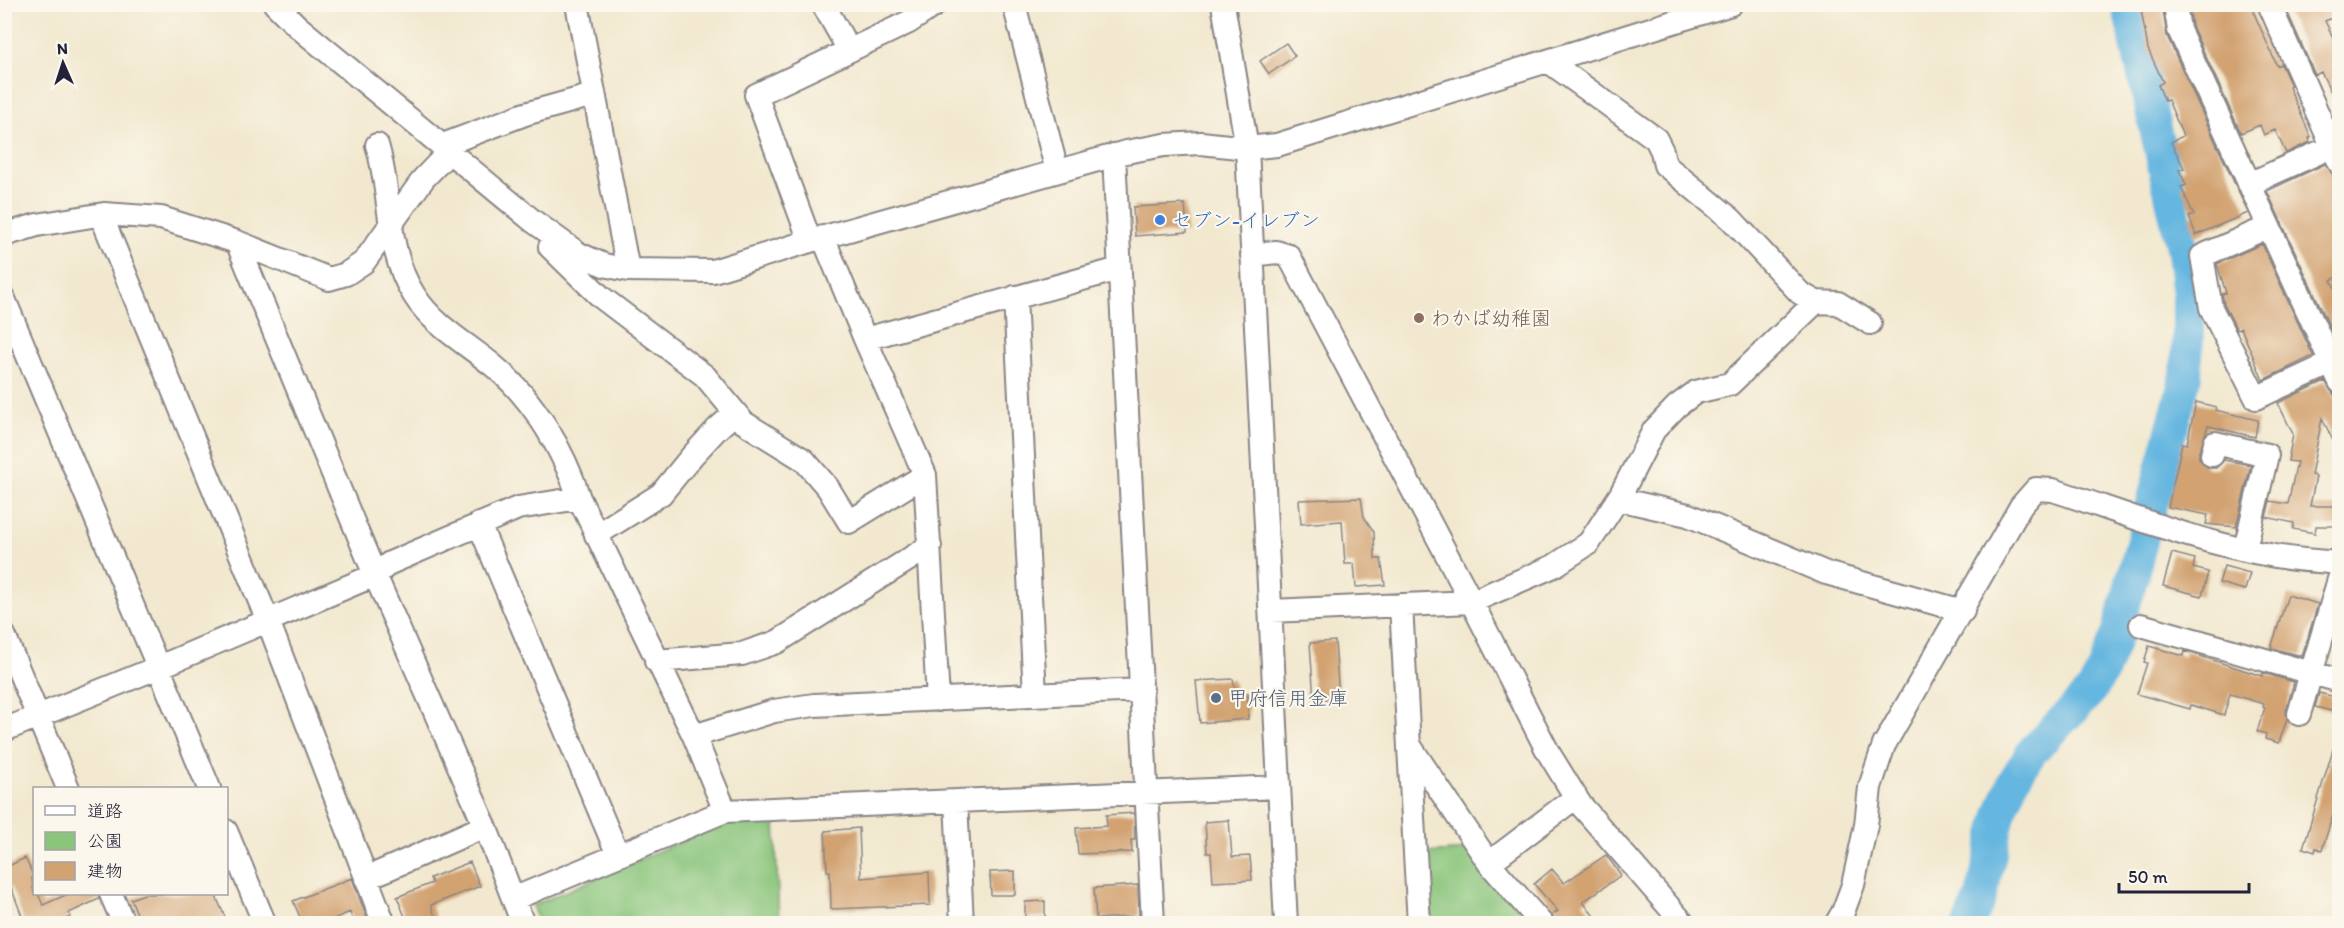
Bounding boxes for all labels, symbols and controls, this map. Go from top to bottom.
north arrow [33,33,93,93]
text: N [56,39,68,58]
place label: セブン-イレブン [1172,208,1320,232]
marker: セブン-イレブン [1153,213,1167,227]
place label: わかば幼稚園 [1431,306,1551,330]
marker: わかば幼稚園 [1412,311,1426,325]
place label: 甲府信用金庫 [1228,686,1348,710]
marker: 甲府信用金庫 [1209,691,1223,705]
legend [33,787,228,895]
text: 道路 [87,800,123,822]
text: 公園 [87,830,123,852]
scale bar [2119,856,2250,894]
text: 建物 [87,860,123,882]
text: 50 m [2128,866,2168,888]

